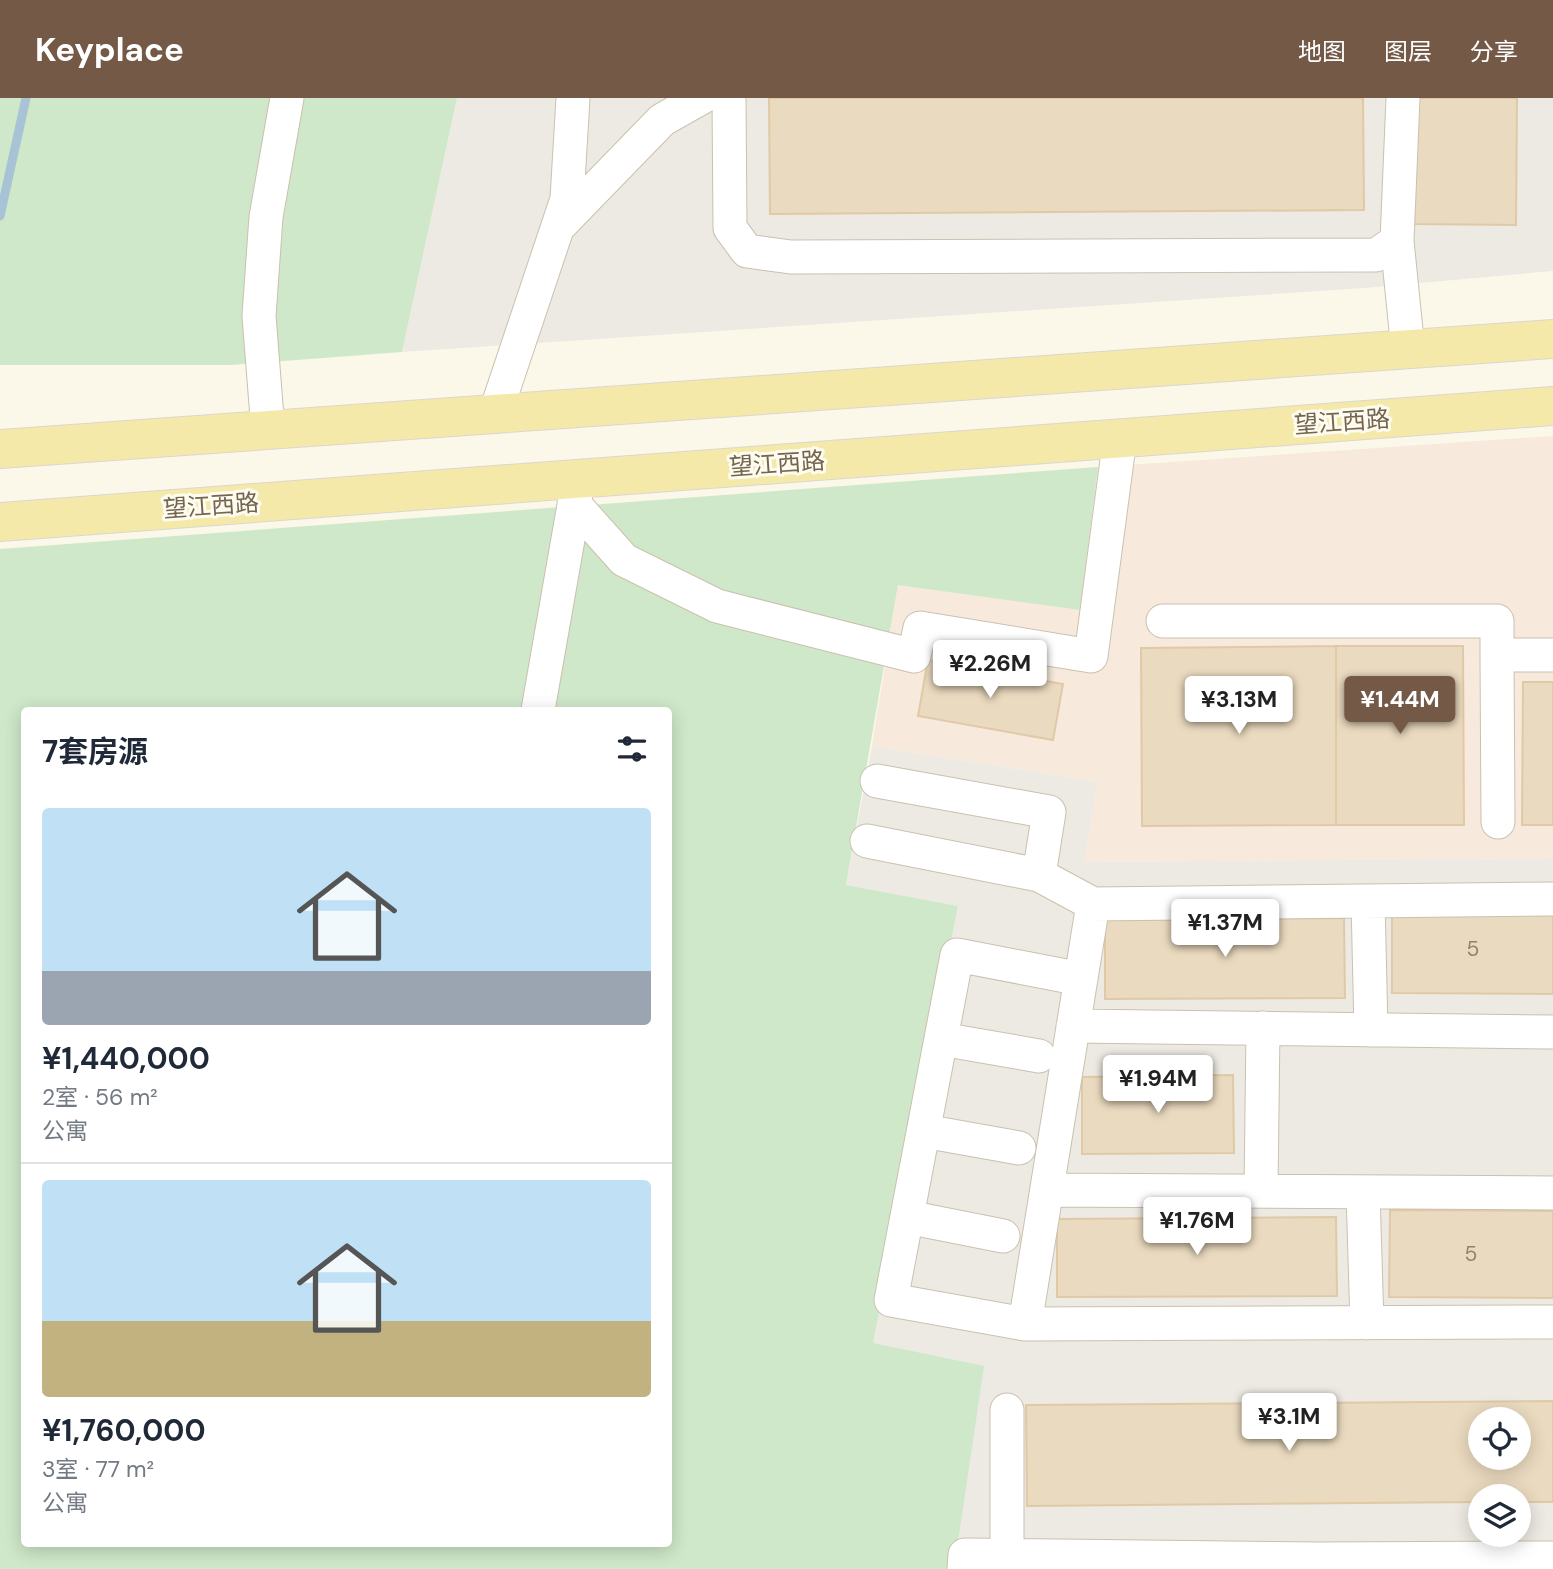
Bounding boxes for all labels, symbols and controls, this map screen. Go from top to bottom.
text: Keyplace [35,28,184,71]
text: 地图 [1298,36,1346,67]
text: 图层 [1384,36,1432,67]
text: 分享 [1470,36,1518,67]
street label: 望江西路 [1293,403,1391,440]
street label: 望江西路 [728,445,826,482]
street label: 望江西路 [162,487,260,524]
pin: ¥2.26M [933,640,1047,700]
text: ¥2.26M [949,648,1031,678]
pin: ¥3.13M [1182,676,1296,736]
pin: ¥1.44M [1343,676,1457,736]
text: ¥3.13M [1201,684,1277,714]
text: ¥1.44M [1360,684,1440,714]
icon: filters [613,730,651,768]
text: 7套房源 [42,732,148,771]
icon: home [284,853,410,979]
pin: ¥1.37M [1168,900,1282,959]
text: ¥1.37M [1187,907,1263,937]
house number: 5 [1467,935,1479,963]
text: ¥1,440,000 [42,1039,210,1078]
pin: ¥1.94M [1101,1056,1215,1115]
text: ¥1.94M [1119,1063,1197,1093]
text: 2室 · 56 m² [42,1082,158,1112]
text: 公寓 [42,1116,88,1146]
pin: ¥1.76M [1140,1198,1254,1257]
text: ¥1.76M [1159,1205,1235,1235]
icon: home [284,1225,410,1351]
house number: 5 [1465,1240,1477,1268]
pin: ¥3.1M [1240,1394,1338,1453]
text: ¥3.1M [1258,1401,1320,1431]
map controls [1468,1407,1531,1547]
button: locate [1468,1407,1531,1470]
text: ¥1,760,000 [42,1411,206,1450]
text: 3室 · 77 m² [42,1454,154,1484]
button: layers [1468,1484,1531,1547]
text: 公寓 [42,1488,88,1518]

